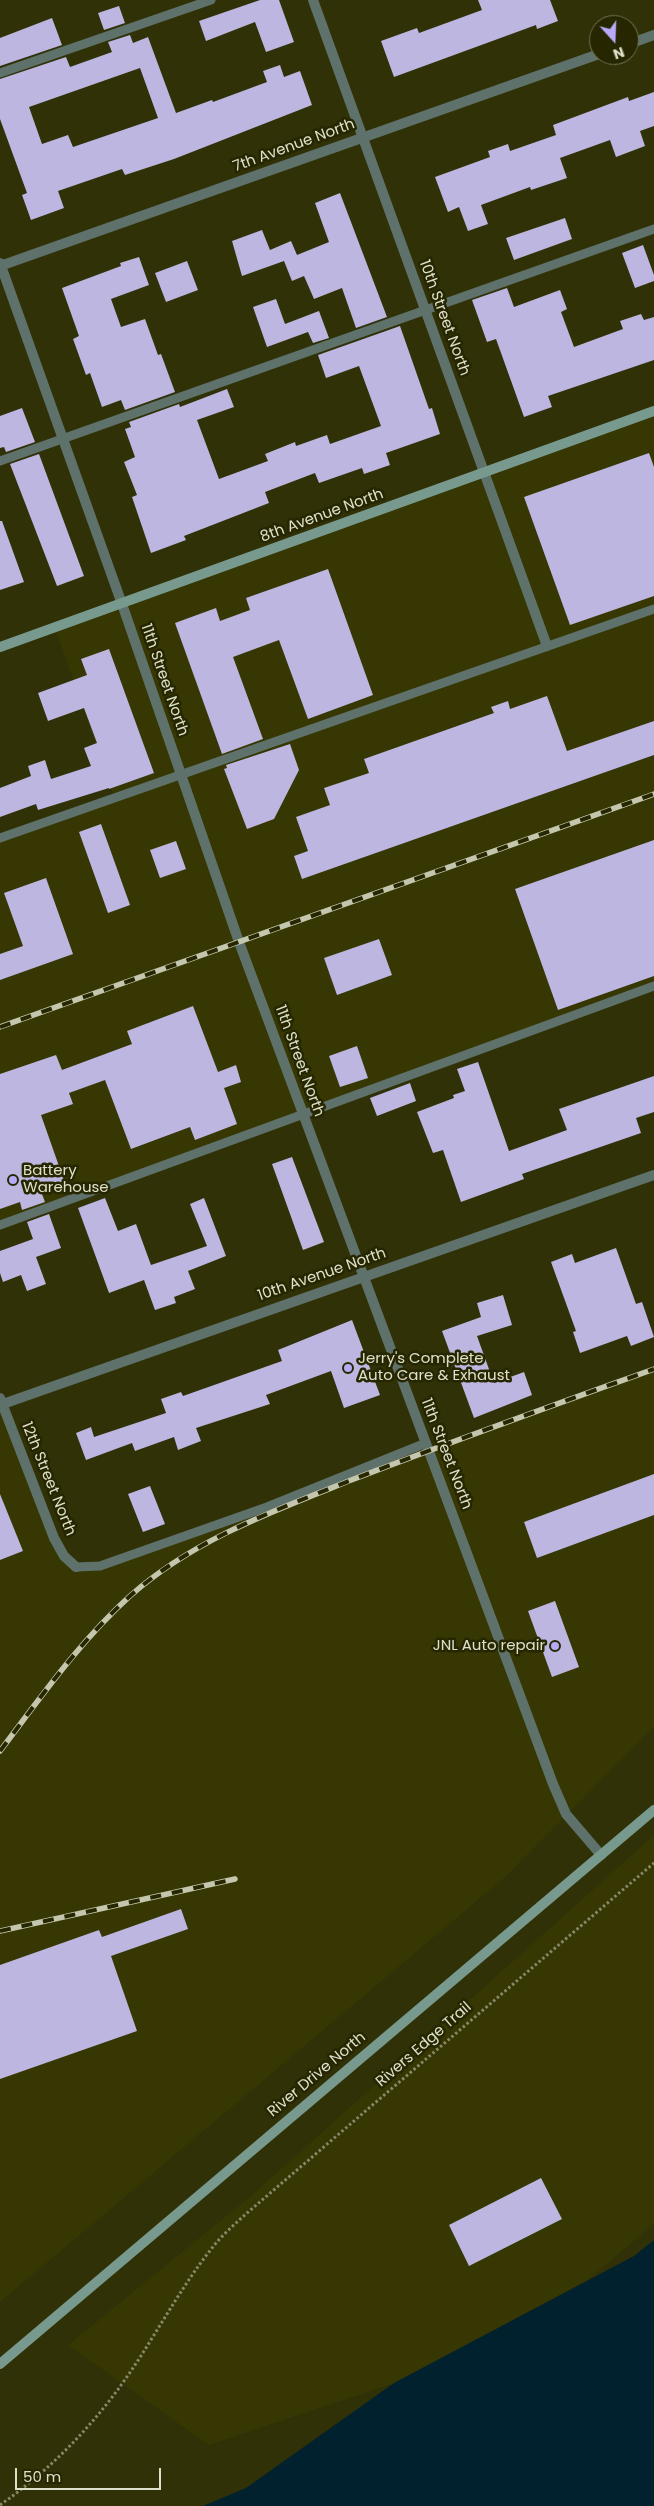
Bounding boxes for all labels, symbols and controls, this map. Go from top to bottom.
north arrow [589,15,639,65]
text: N [610,42,627,64]
street label: 7th Avenue North [231,116,357,176]
street label: 10th Street North [415,258,473,378]
street label: 8th Avenue North [258,485,386,547]
street label: 11th Street North [136,622,192,738]
street label: 11th Street North [270,1003,328,1119]
place label: Battery Warehouse [23,1162,109,1197]
marker: Battery Warehouse [7,1174,19,1186]
street label: 10th Avenue North [256,1245,388,1305]
place label: Jerry's Complete Auto Care & Exhaust [358,1350,510,1385]
marker: Jerry's Complete Auto Care & Exhaust [342,1362,354,1374]
street label: 11th Street North [417,1396,475,1512]
street label: 12th Street North [17,1419,79,1539]
place label: JNL Auto repair [433,1637,545,1655]
marker: JNL Auto repair [549,1640,561,1652]
street label: Rivers Edge Trail [373,1999,475,2091]
street label: River Drive North [264,2029,370,2121]
scale bar [18,2458,164,2490]
text: 50 m [23,2466,61,2487]

